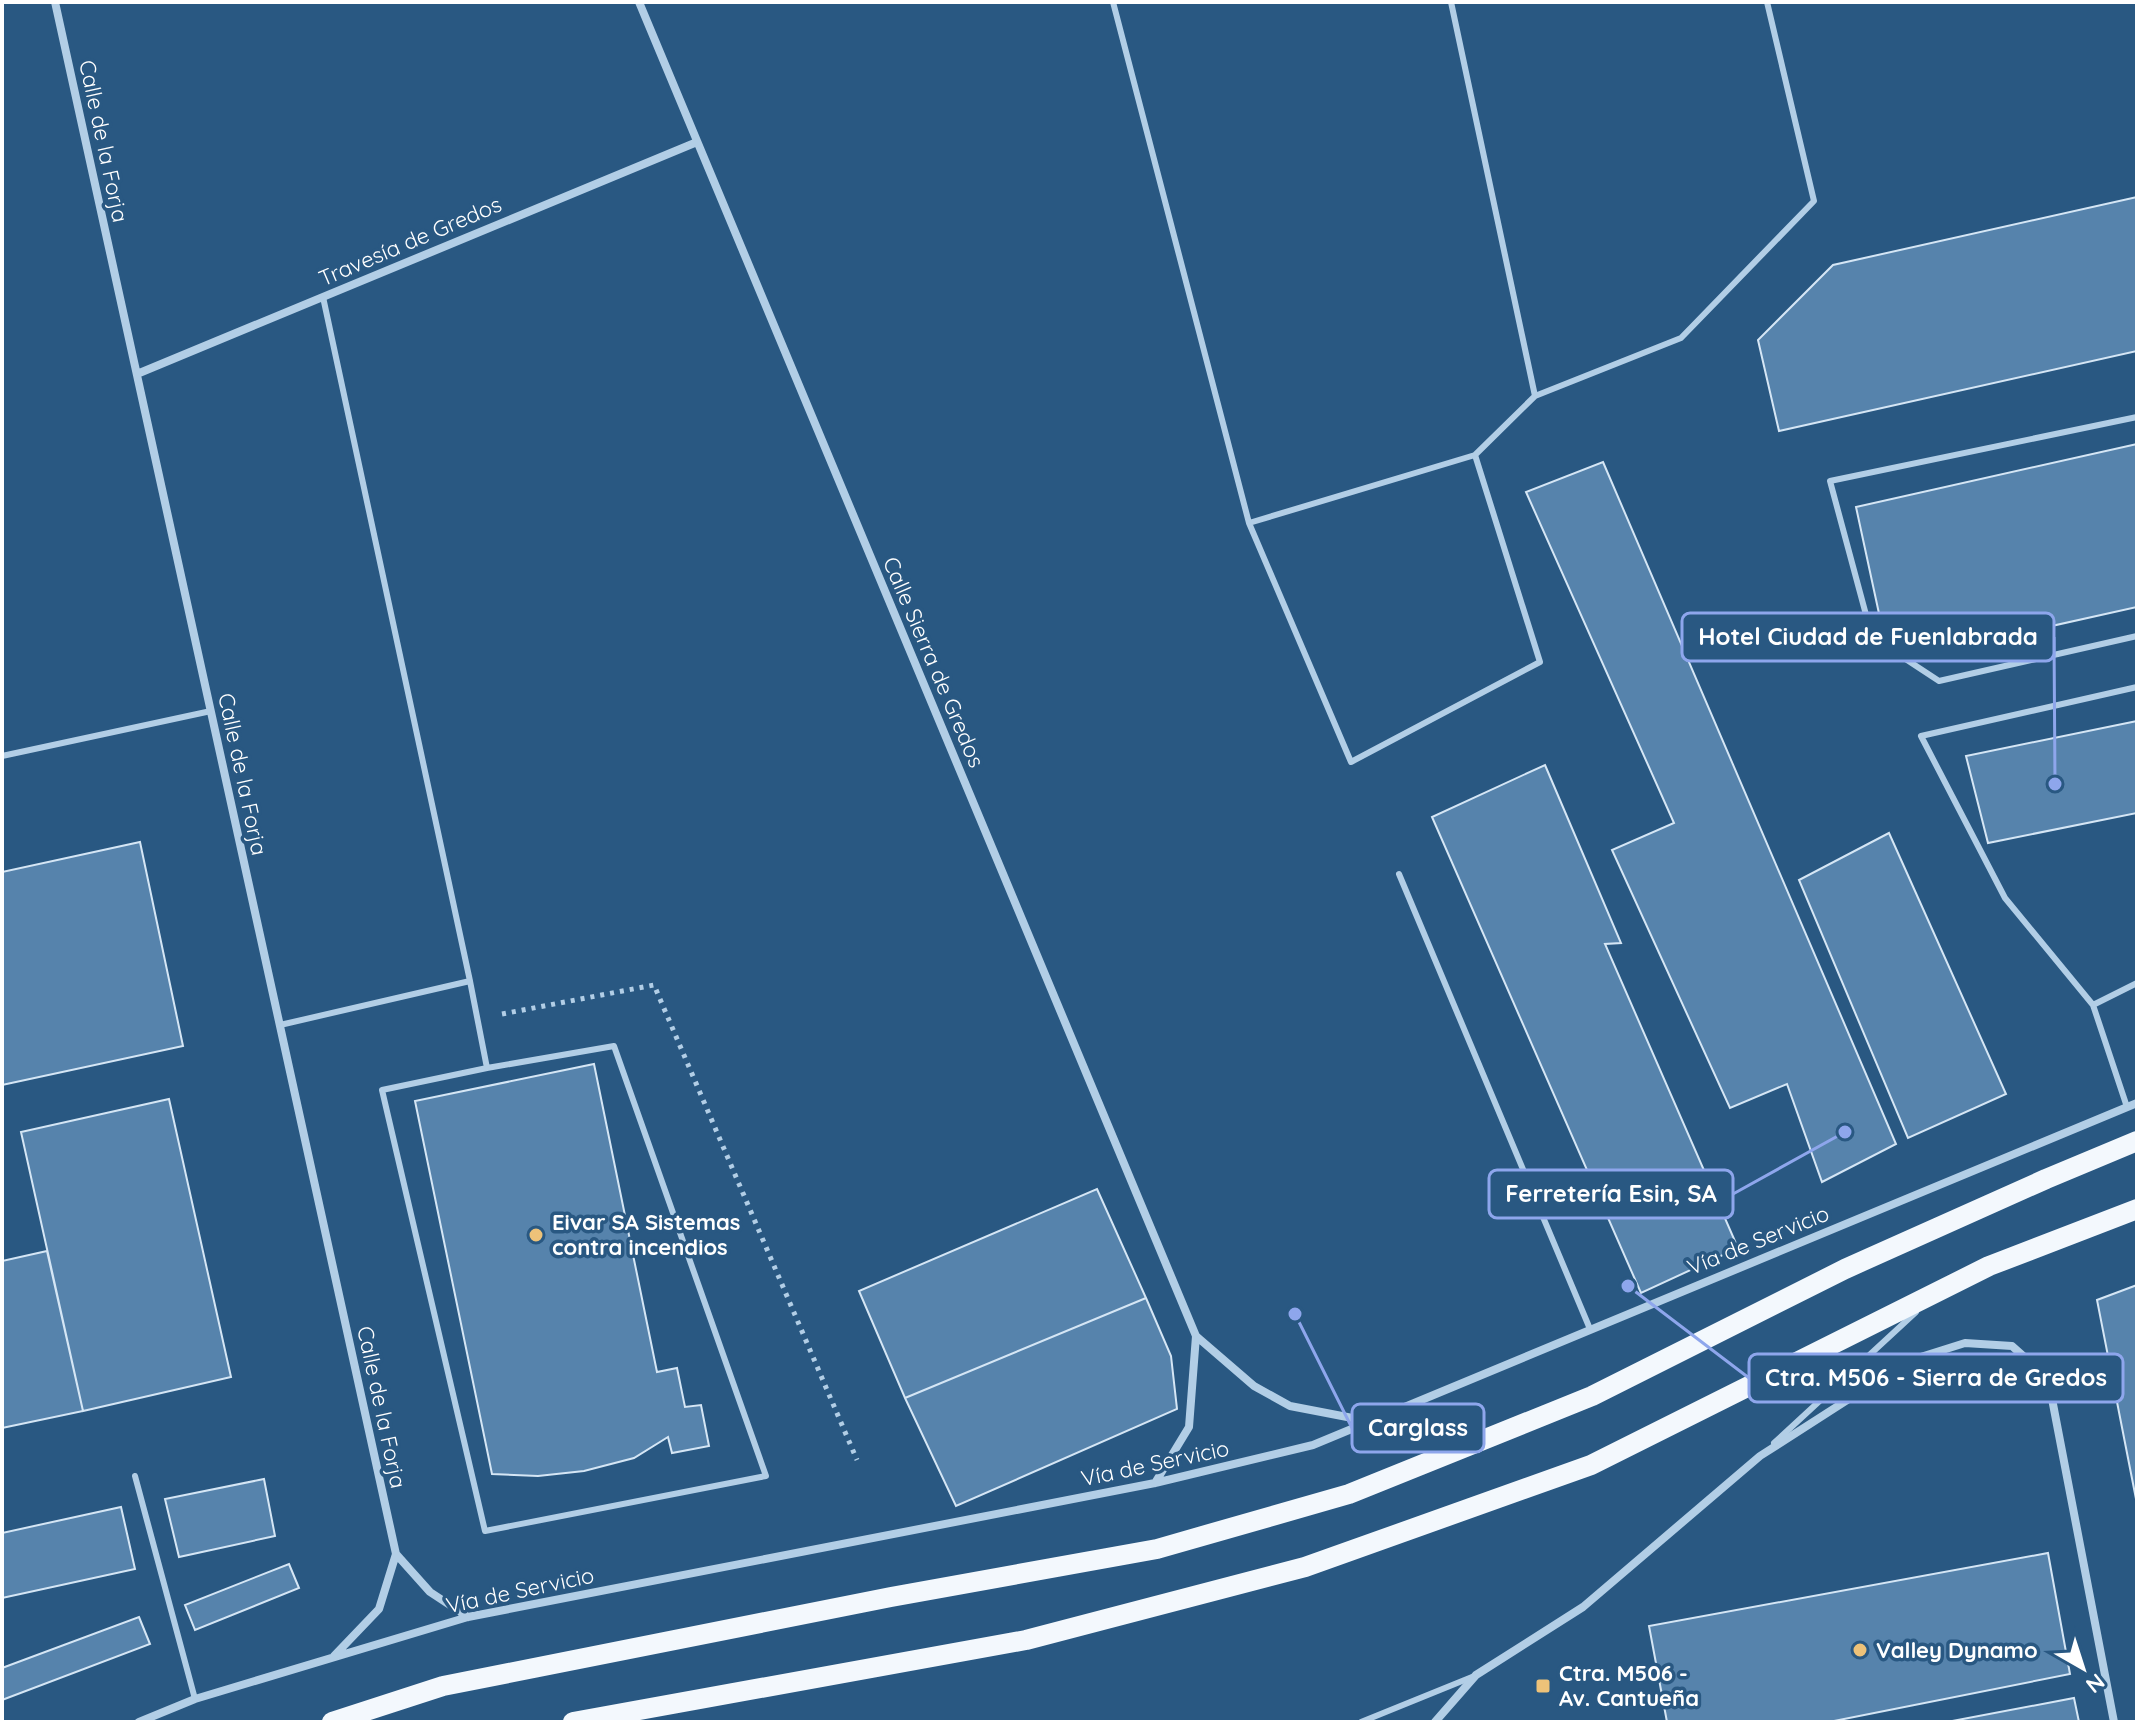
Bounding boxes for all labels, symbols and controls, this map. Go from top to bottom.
street label: Calle de la Forja [73,57,135,225]
street label: Travesía de Gredos [314,190,506,292]
street label: Calle Sierra de Gredos [877,553,991,771]
callout: Hotel Ciudad de Fuenlabrada [1682,613,2054,661]
text: Hotel Ciudad de Fuenlabrada [1698,621,2038,651]
street label: Calle de la Forja [212,690,274,858]
callout: Ferretería Esin, SA [1489,1170,1733,1218]
text: Ferretería Esin, SA [1505,1178,1718,1208]
street label: Vía de Servicio [1683,1199,1833,1281]
place label: Eivar SA Sistemas contra incendios [552,1208,740,1261]
marker: Eivar SA Sistemas contra incendios [527,1226,545,1244]
street label: Calle de la Forja [351,1323,413,1491]
callout: Ctra. M506 - Sierra de Gredos [1749,1354,2123,1402]
text: Ctra. M506 - Sierra de Gredos [1765,1362,2107,1392]
callout: Carglass [1352,1404,1484,1452]
text: Carglass [1368,1412,1468,1442]
street label: Vía de Servicio [1078,1434,1232,1492]
street label: Vía de Servicio [443,1561,597,1619]
north arrow [2043,1628,2123,1708]
place label: Valley Dynamo [1876,1636,2038,1664]
marker: Valley Dynamo [1851,1641,1869,1659]
place label: Ctra. M506 - Av. Cantueña [1559,1659,1699,1712]
text: N [2080,1668,2111,1700]
marker: Ctra. M506 - Av. Cantueña [1534,1677,1552,1695]

